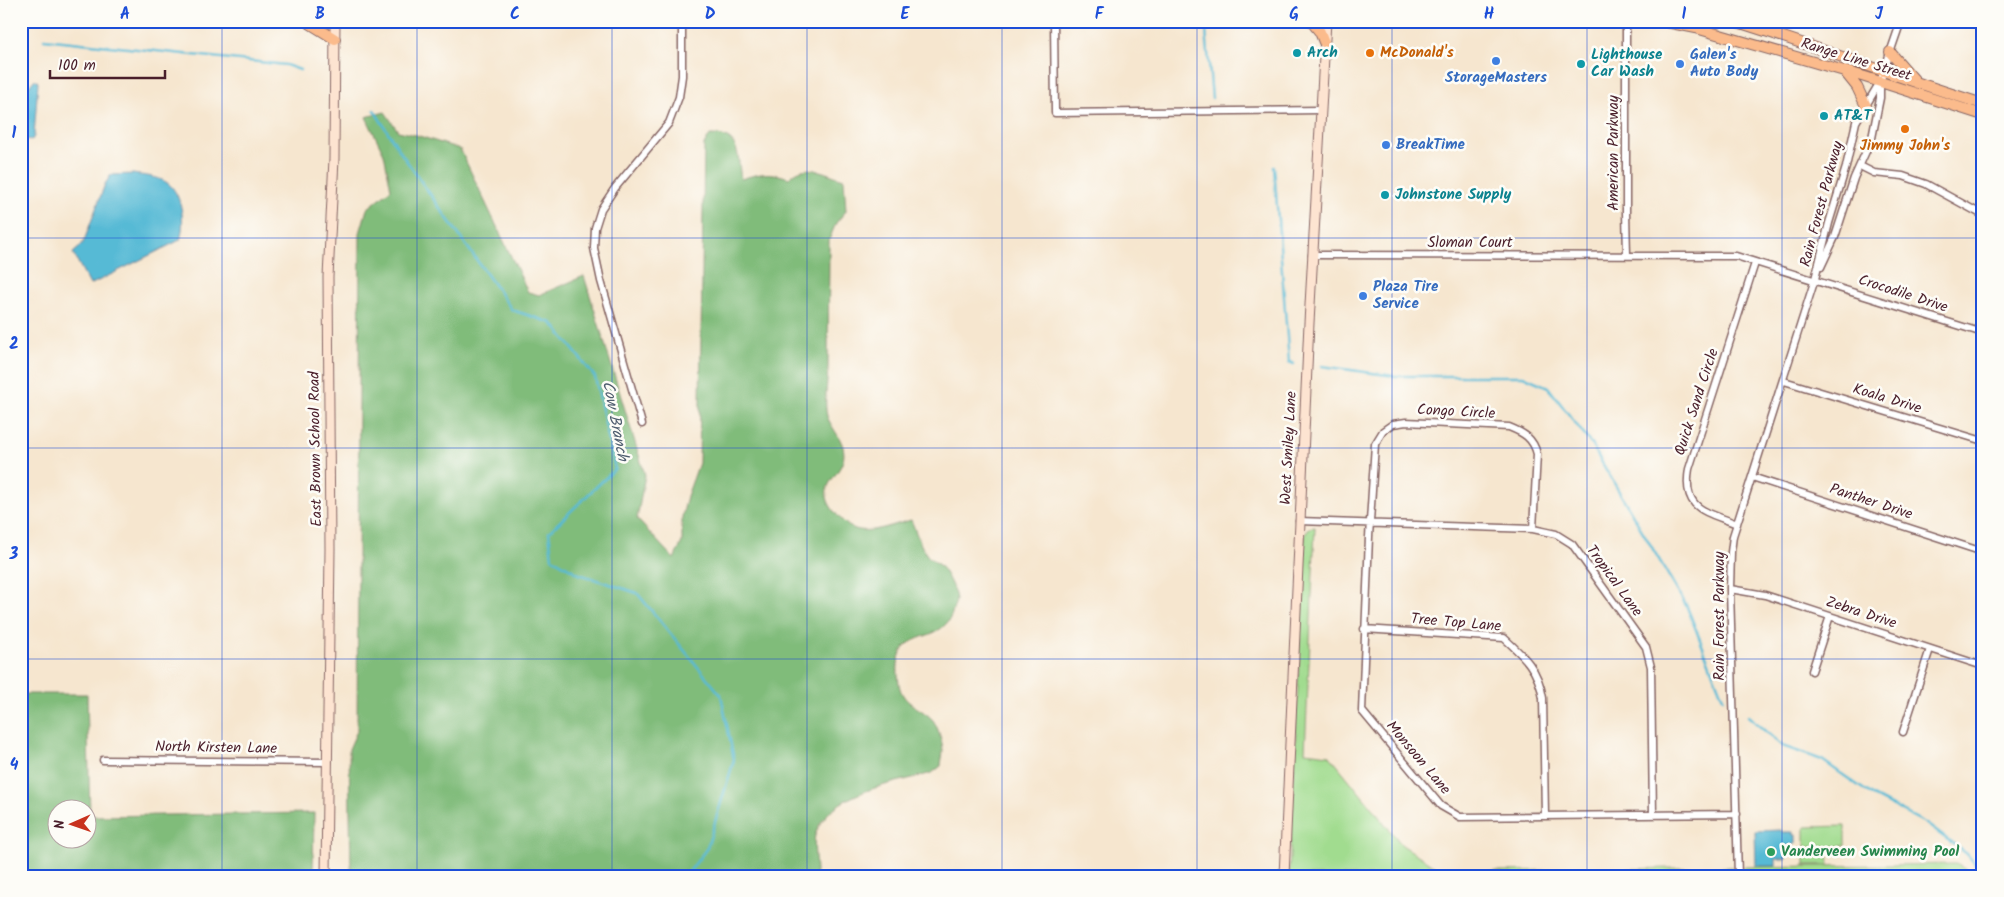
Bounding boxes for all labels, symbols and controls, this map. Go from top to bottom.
text: A [120,2,130,27]
text: B [315,2,325,27]
text: C [510,2,520,27]
text: D [705,2,716,27]
text: E [901,2,911,27]
text: F [1095,2,1105,27]
text: G [1289,2,1299,27]
text: H [1484,2,1494,27]
text: I [1682,2,1687,27]
text: J [1875,2,1884,27]
street label: Range Line Street [1798,32,1914,88]
place label: Arch [1307,41,1338,65]
place label: McDonald's [1380,41,1454,65]
place label: Lighthouse Car Wash [1591,43,1663,84]
place label: Galen's Auto Body [1690,43,1758,84]
marker: Arch [1291,47,1303,59]
marker: McDonald's [1364,47,1376,59]
scale bar [50,48,165,80]
text: 100 m [58,54,96,78]
marker: StorageMasters [1490,55,1502,67]
marker: Lighthouse Car Wash [1575,58,1587,70]
marker: Galen's Auto Body [1674,58,1686,70]
place label: StorageMasters [1445,66,1547,90]
street label: American Parkway [1602,94,1626,211]
place label: AT&T [1834,104,1873,128]
marker: AT&T [1818,110,1830,122]
text: 1 [12,121,17,146]
marker: Jimmy John's [1899,123,1911,135]
place label: BreakTime [1396,133,1466,157]
place label: Jimmy John's [1860,134,1950,158]
street label: Rain Forest Parkway [1794,138,1851,270]
marker: BreakTime [1380,139,1392,151]
place label: Johnstone Supply [1395,183,1512,207]
marker: Johnstone Supply [1379,189,1391,201]
street label: Sloman Court [1427,231,1513,255]
street label: Crocodile Drive [1855,268,1951,320]
place label: Plaza Tire Service [1373,275,1439,316]
marker: Plaza Tire Service [1357,290,1369,302]
text: 2 [9,332,19,357]
street label: Quick Sand Circle [1668,345,1726,459]
street label: East Brown School Road [303,371,329,527]
street label: Koala Drive [1850,377,1925,421]
water label: Cow Branch [595,379,635,465]
street label: West Smiley Lane [1274,390,1304,505]
street label: Congo Circle [1416,398,1496,426]
street label: Panther Drive [1826,477,1916,527]
street label: Tropical Lane [1580,540,1649,622]
text: 3 [9,542,19,567]
street label: Rain Forest Parkway [1708,550,1732,681]
street label: Zebra Drive [1822,590,1900,636]
street label: Tree Top Lane [1410,607,1502,639]
street label: Monsoon Lane [1380,716,1456,801]
street label: North Kirsten Lane [155,735,277,761]
text: 4 [10,753,19,778]
north arrow [48,800,98,850]
text: N [49,819,71,829]
place label: Vanderveen Swimming Pool [1781,840,1959,864]
marker: Vanderveen Swimming Pool [1765,846,1777,858]

